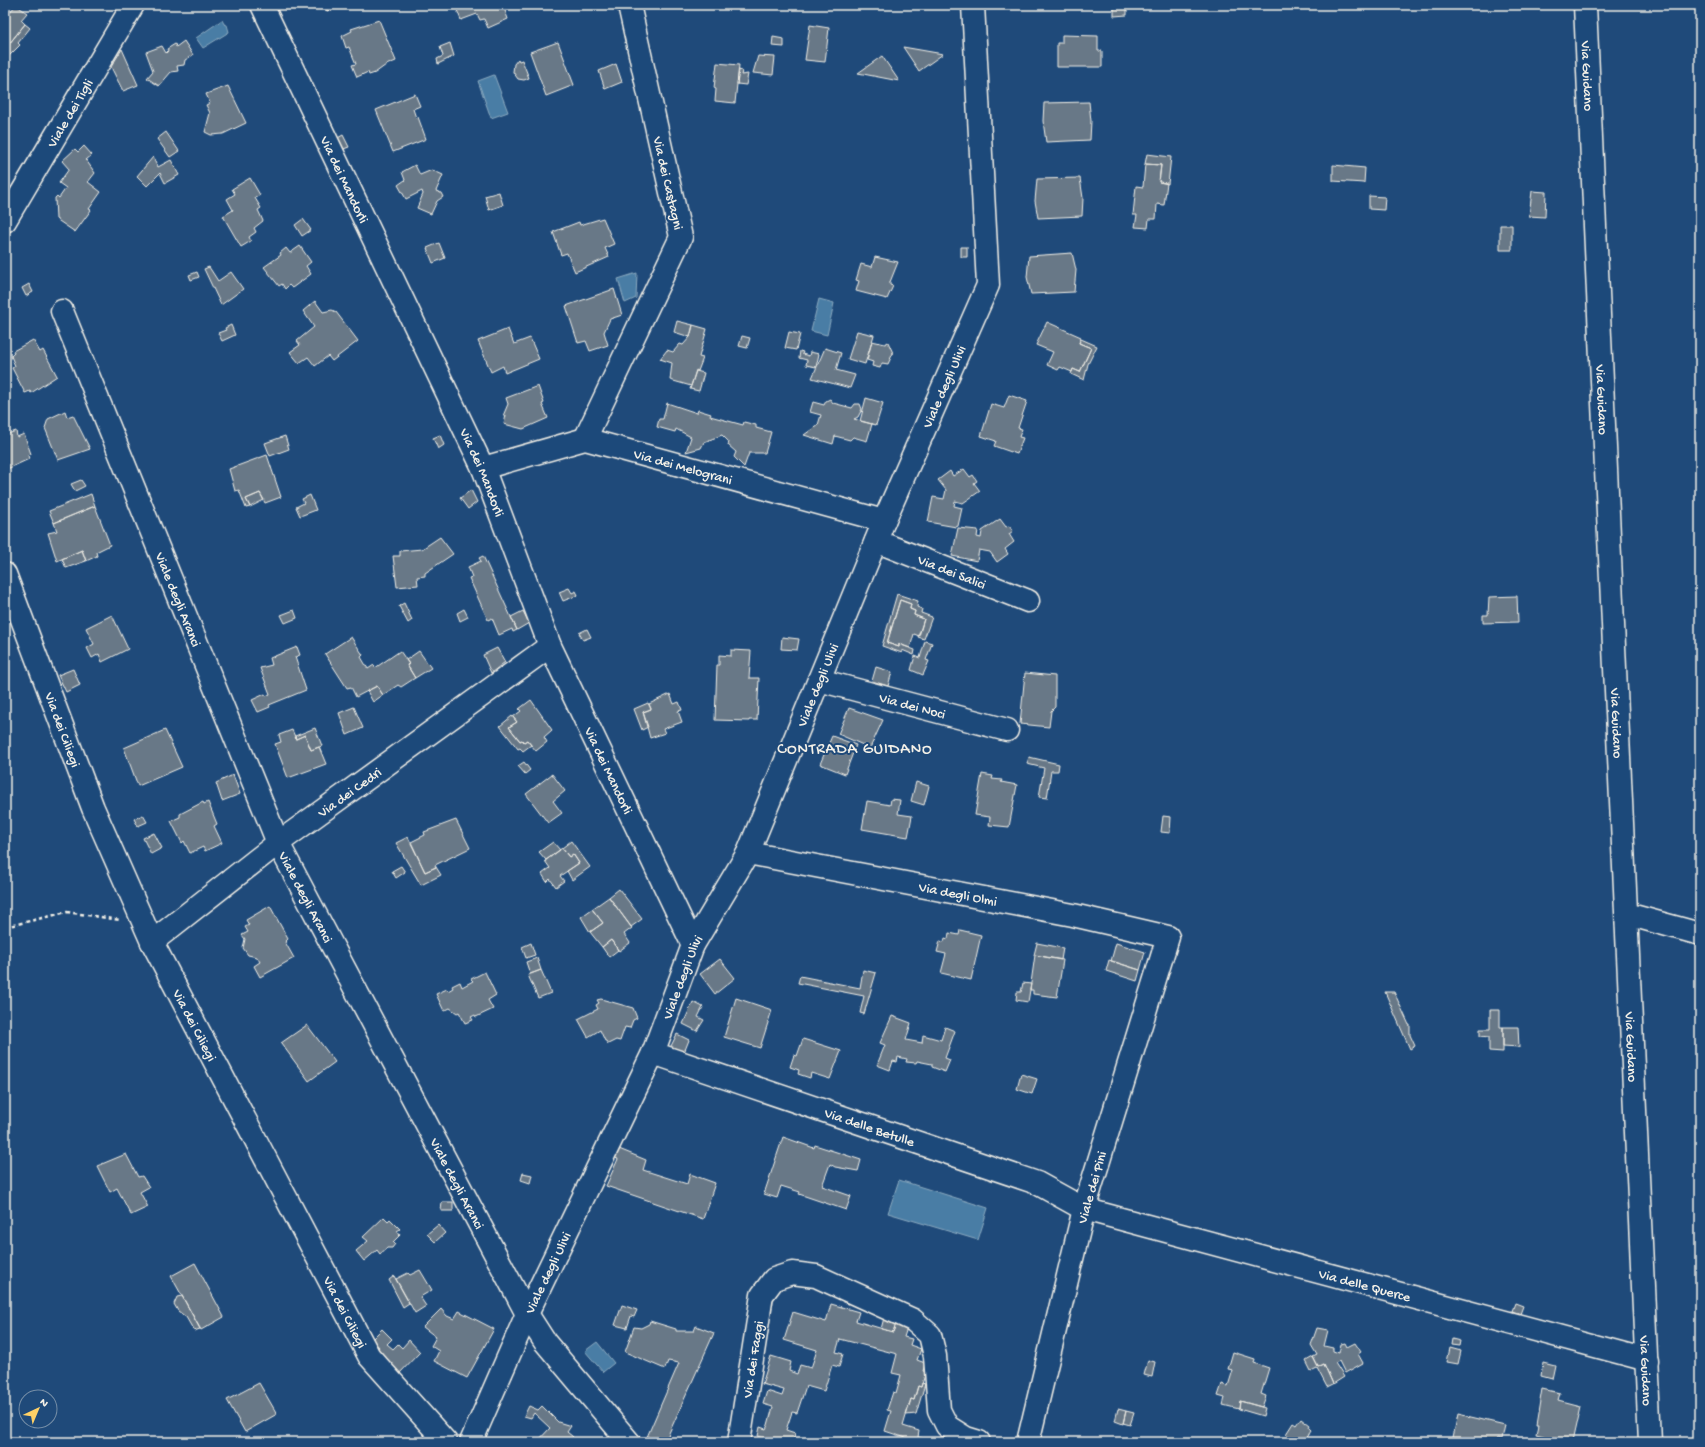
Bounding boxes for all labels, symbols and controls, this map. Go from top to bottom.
street label: Via Guidano [1576,40,1596,112]
street label: Viale dei Tigli [44,77,98,152]
street label: Via dei Mandorli [314,133,371,227]
street label: Via dei Castagni [647,134,686,232]
street label: Viale degli Ulivi [920,343,971,432]
street label: Via Guidano [1590,363,1610,435]
street label: Via dei Mandorli [454,425,507,520]
street label: Via dei Melograni [631,446,734,490]
street label: Viale degli Aranci [149,549,203,650]
street label: Via dei Salici [914,552,988,595]
street label: Viale degli Ulivi [794,641,844,731]
street label: Via Guidano [1605,687,1625,759]
street label: Via dei Ciliegi [39,689,83,770]
street label: Via dei Noci [876,690,947,724]
street label: Via dei Mandorli [579,724,635,818]
district label: CONTRADA GUIDANO [777,741,933,760]
street label: Via dei Cedri [314,765,386,823]
street label: Viale degli Aranci [273,849,335,946]
street label: Via degli Olmi [916,880,998,911]
street label: Viale degli Ulivi [660,933,708,1023]
street label: Via dei Ciliegi [167,986,219,1065]
street label: Via Guidano [1620,1011,1640,1083]
street label: Via delle Betulle [821,1105,917,1152]
street label: Viale degli Aranci [424,1135,487,1233]
street label: Viale dei Pini [1075,1150,1112,1227]
street label: Viale degli Ulivi [522,1230,576,1318]
street label: Via delle Querce [1316,1266,1413,1307]
street label: Via dei Ciliegi [317,1273,369,1352]
street label: Via dei Faggi [740,1320,769,1400]
street label: Via Guidano [1634,1334,1654,1406]
north arrow [18,1389,58,1429]
text: N [37,1396,50,1410]

